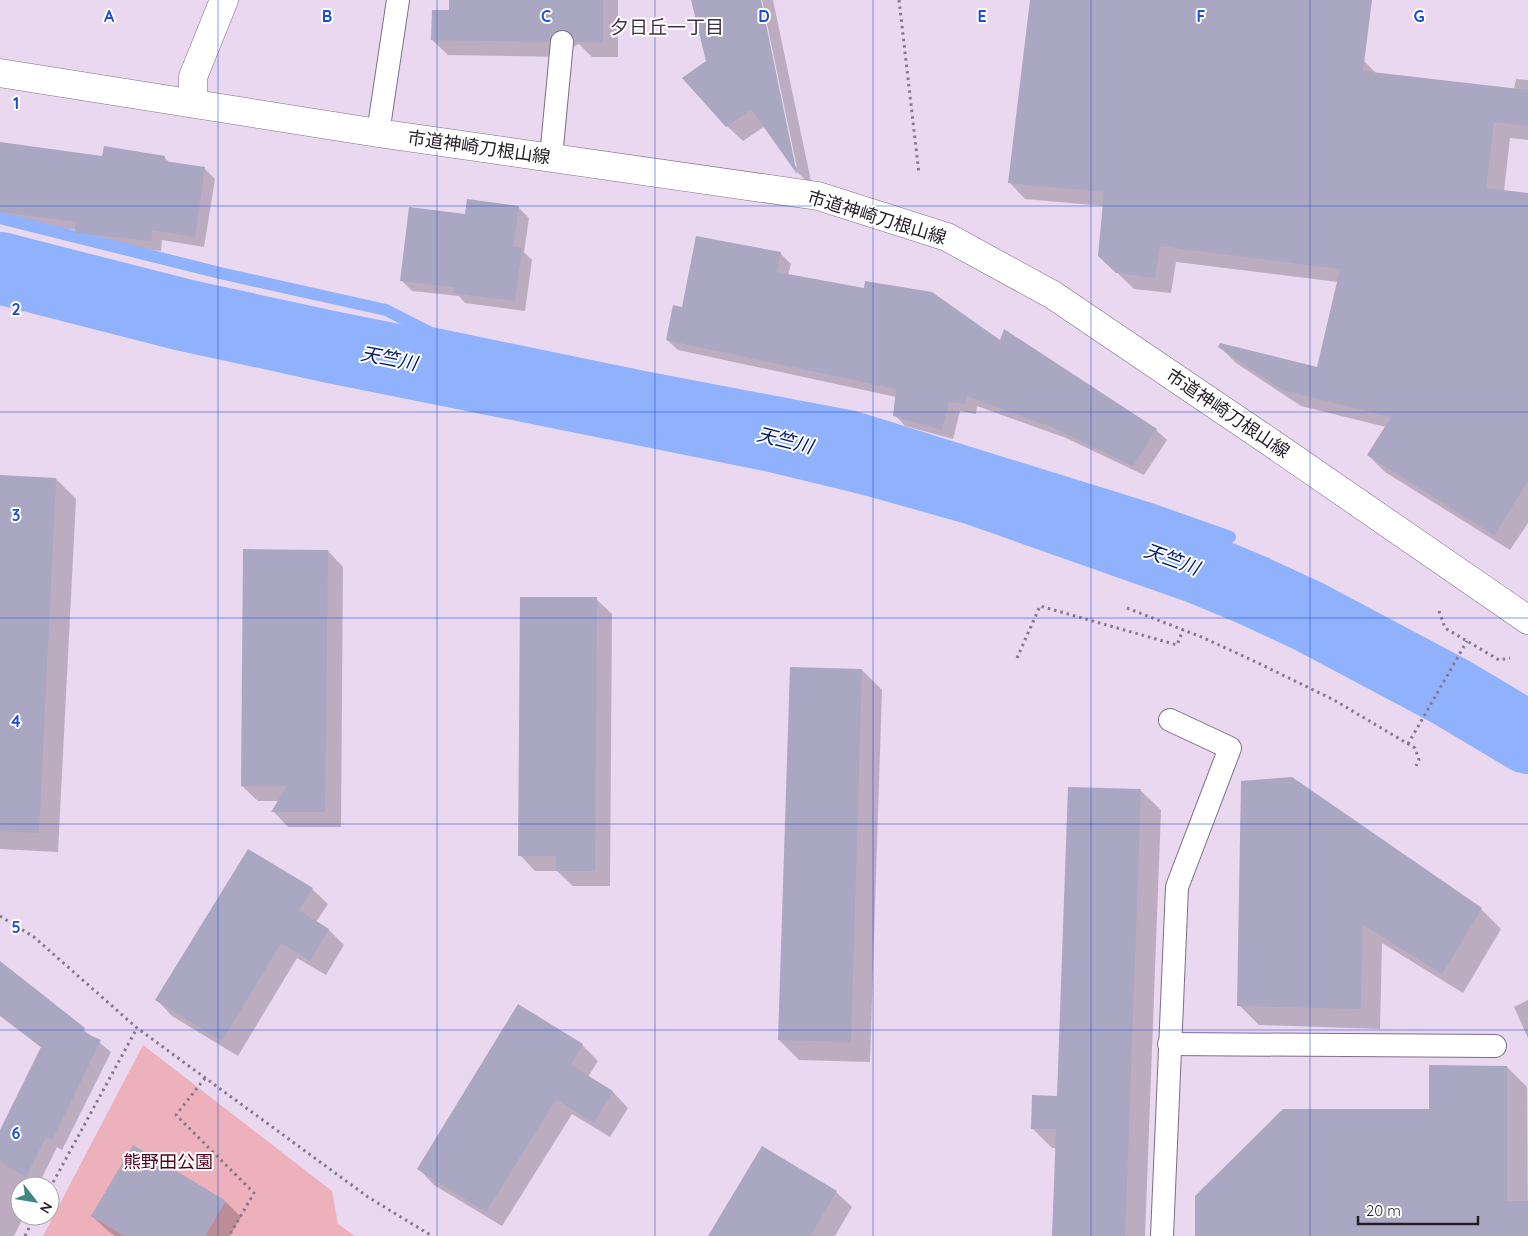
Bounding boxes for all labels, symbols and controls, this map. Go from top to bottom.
text: A [104,6,115,26]
text: B [322,6,332,26]
text: C [541,6,551,26]
text: D [758,6,770,26]
text: E [977,6,987,26]
text: F [1197,6,1206,26]
text: G [1413,6,1425,26]
district label: 夕日丘一丁目 [610,15,724,39]
text: 1 [13,93,19,113]
street label: 市道神崎刀根山線 [406,126,552,168]
street label: 市道神崎刀根山線 [805,185,949,249]
text: 2 [11,299,21,319]
water label: 天竺川 [359,341,421,376]
street label: 市道神崎刀根山線 [1162,363,1294,463]
water label: 天竺川 [754,421,817,459]
text: 3 [12,505,20,525]
water label: 天竺川 [1141,538,1205,581]
text: 4 [11,711,21,731]
text: 5 [11,917,21,937]
text: 6 [12,1123,21,1143]
park label: 熊野田公園 [123,1150,213,1173]
north arrow [10,1176,60,1226]
scale bar [1358,1194,1478,1226]
text: N [36,1199,57,1217]
text: 20 m [1366,1201,1401,1220]

